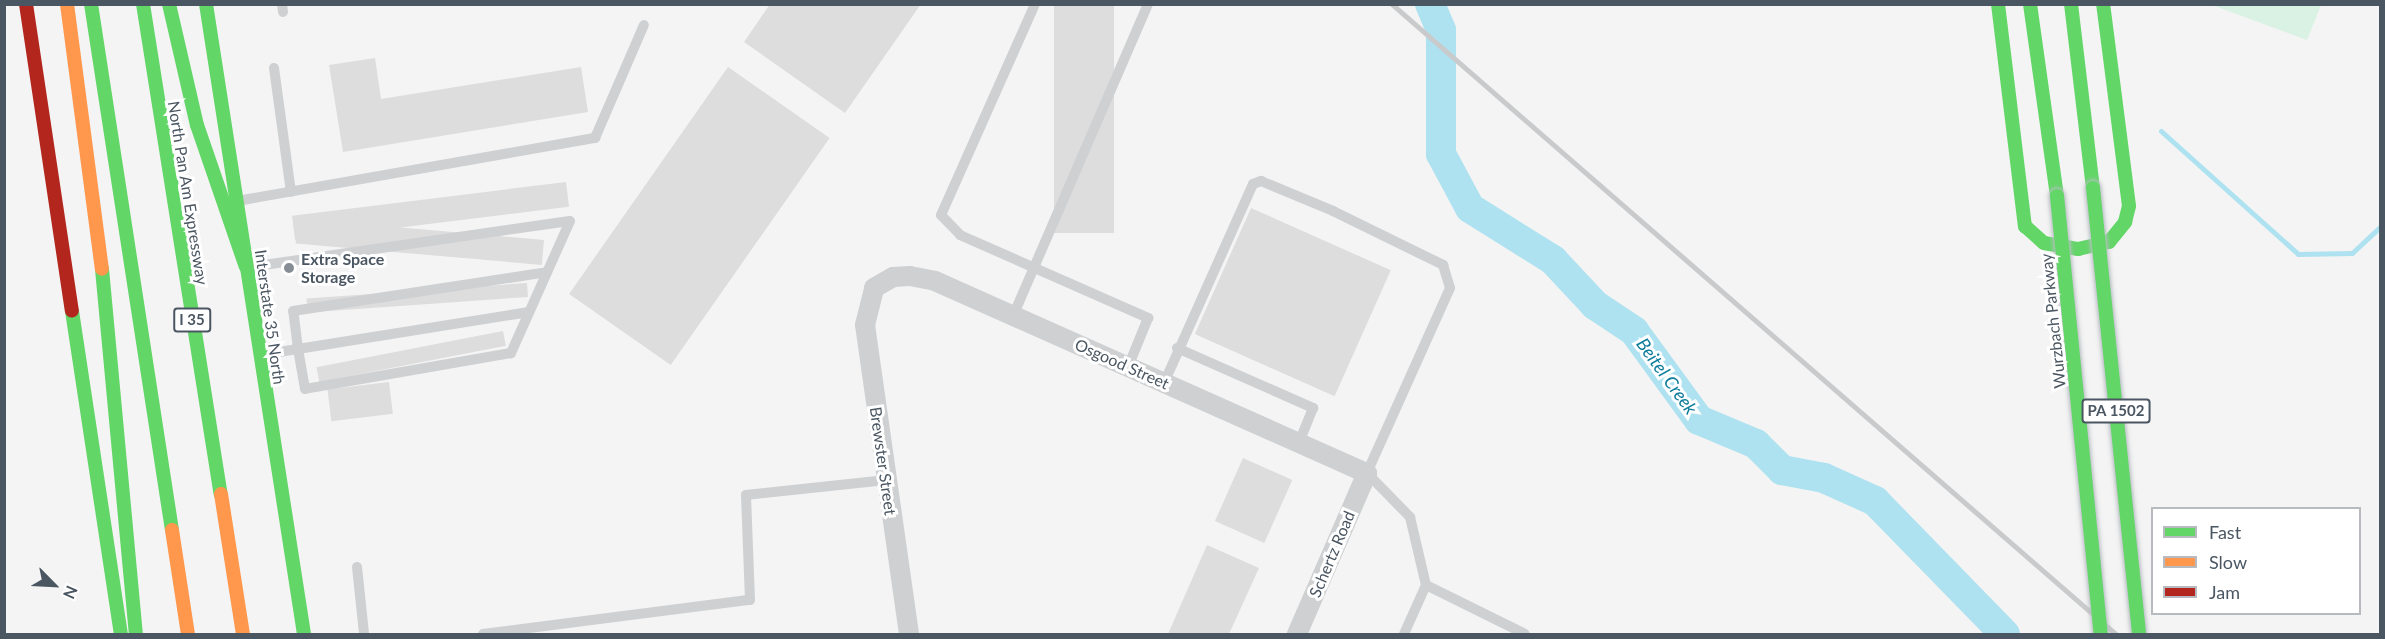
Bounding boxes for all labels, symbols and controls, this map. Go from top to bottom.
street label: North Pan Am Expressway [164,99,212,287]
street label: Interstate 35 North [251,248,289,386]
place label: Extra Space Storage [301,249,384,287]
street label: Wurzbach Parkway [2036,253,2070,389]
marker: Extra Space Storage [282,261,296,275]
road number: I 35 [172,308,212,332]
water label: Beitel Creek [1632,334,1702,418]
street label: Osgood Street [1072,335,1172,393]
road number: PA 1502 [2080,399,2152,423]
street label: Brewster Street [866,405,900,517]
legend [2151,507,2361,615]
street label: Schertz Road [1305,508,1359,600]
text: Fast [2209,521,2241,543]
text: Slow [2209,551,2247,573]
north arrow [24,555,84,615]
text: Jam [2209,581,2240,603]
text: N [60,583,82,602]

